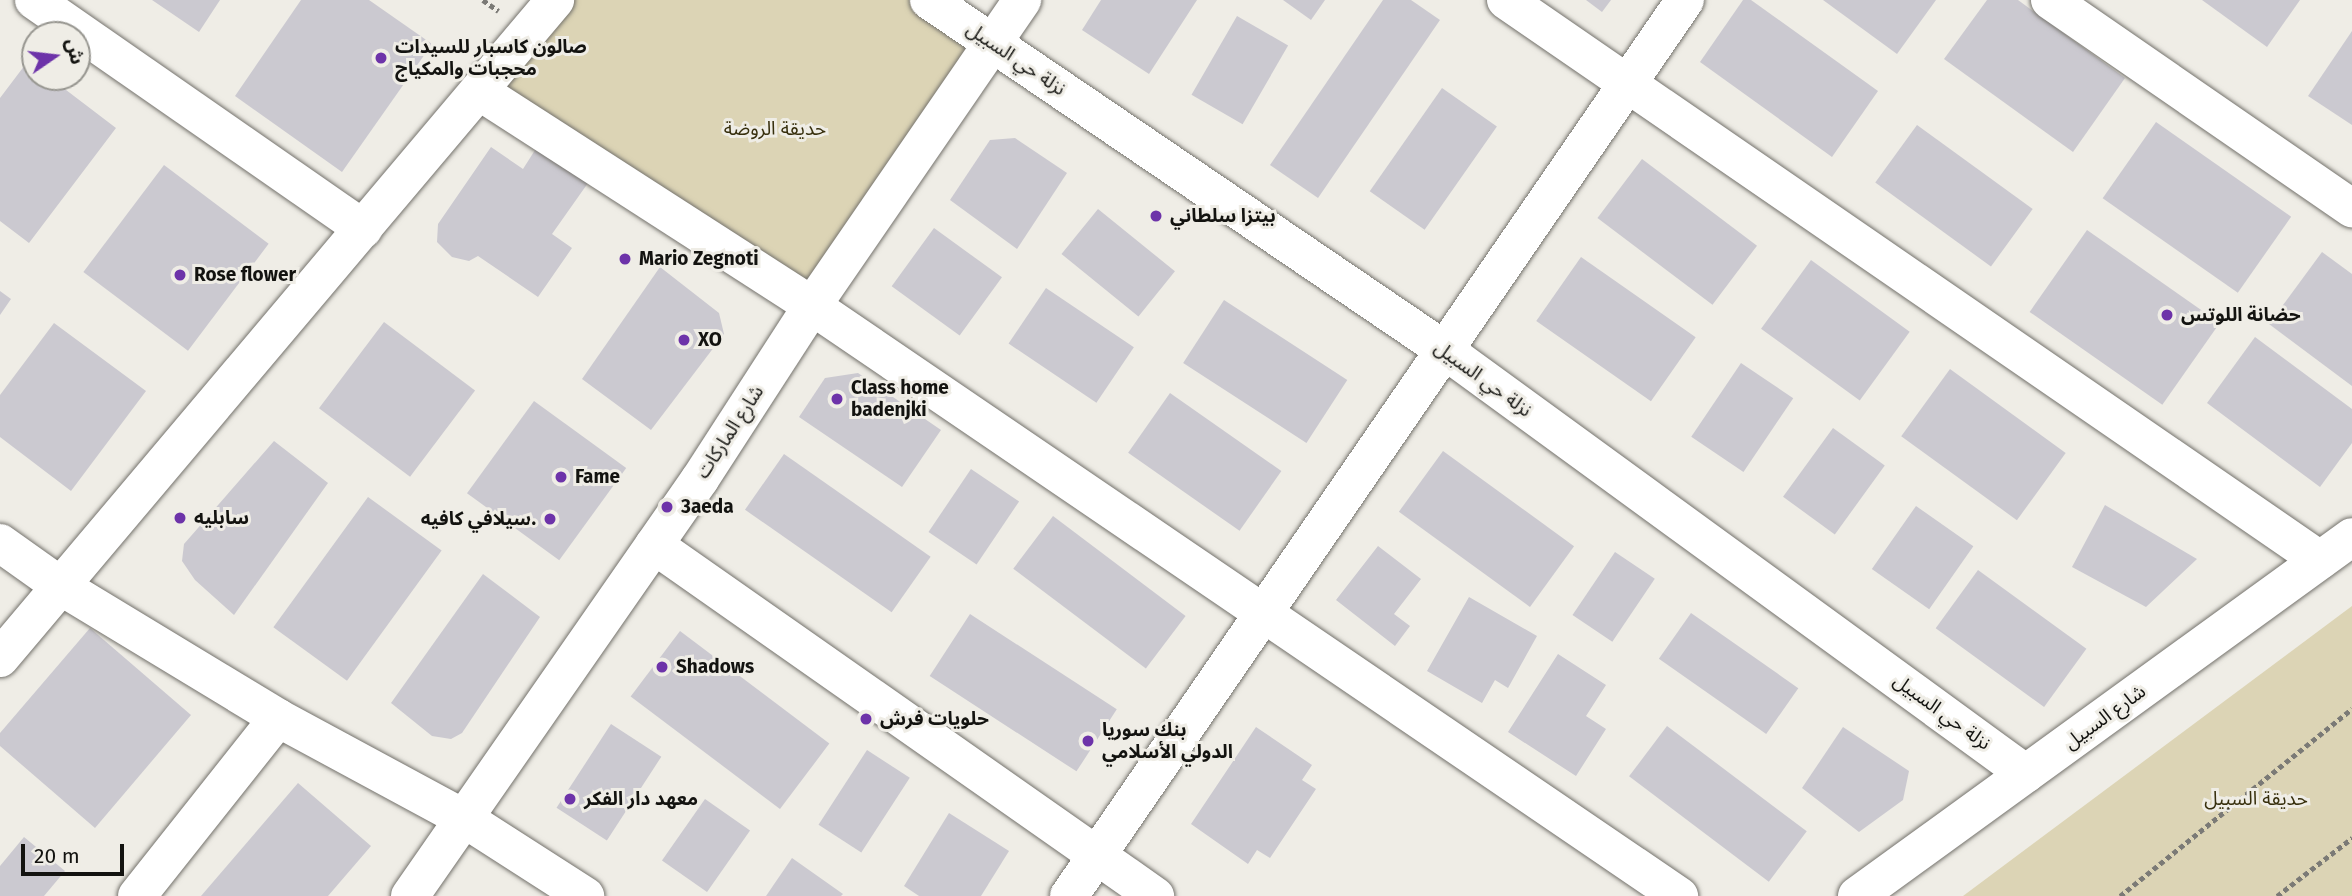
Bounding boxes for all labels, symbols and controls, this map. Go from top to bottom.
street label: نزلة حي السبيل [962,17,1070,101]
north arrow [21,21,91,91]
text: ش [61,36,89,67]
place label: صالون كاسبار للسيدات محجبات والمكياج [395,36,587,80]
marker: صالون كاسبار للسيدات محجبات والمكياج [373,50,389,66]
park label: حديقة الروضة [724,118,826,140]
place label: بيتزا سلطاني [1170,205,1276,227]
marker: بيتزا سلطاني [1148,208,1164,224]
place label: Mario Zegnoti [639,248,759,270]
marker: Mario Zegnoti [617,251,633,267]
place label: Rose flower [194,264,296,286]
marker: Rose flower [172,267,188,283]
place label: حضانة اللوتس [2181,304,2301,326]
marker: حضانة اللوتس [2159,307,2175,323]
place label: XO [698,329,722,351]
marker: XO [676,332,692,348]
street label: نزلة حي السبيل [1430,336,1536,422]
place label: Class home badenjki [851,377,949,421]
street label: شارع الماركات [691,381,769,483]
marker: Class home badenjki [829,391,845,407]
place label: Fame [575,466,620,488]
marker: Fame [553,469,569,485]
place label: 3aeda [681,496,734,518]
marker: 3aeda [659,499,675,515]
place label: سابليه [194,507,249,529]
place label: سيلافي كافيه. [421,508,536,530]
marker: سابليه [172,510,188,526]
marker: سيلافي كافيه. [542,511,558,527]
place label: Shadows [676,656,754,678]
marker: Shadows [654,659,670,675]
street label: نزلة حي السبيل [1889,669,1995,755]
street label: شارع السبيل [2060,680,2150,754]
place label: حلويات فرش [880,708,989,730]
marker: حلويات فرش [858,711,874,727]
place label: بنك سوريا الدولي الأسلامي [1102,719,1233,763]
marker: بنك سوريا الدولي الأسلامي [1080,733,1096,749]
place label: معهد دار الفكر [584,788,698,810]
park label: حديقة السبيل [2204,788,2308,810]
marker: معهد دار الفكر [562,791,578,807]
scale bar [24,830,128,874]
text: 20 m [34,843,80,869]

